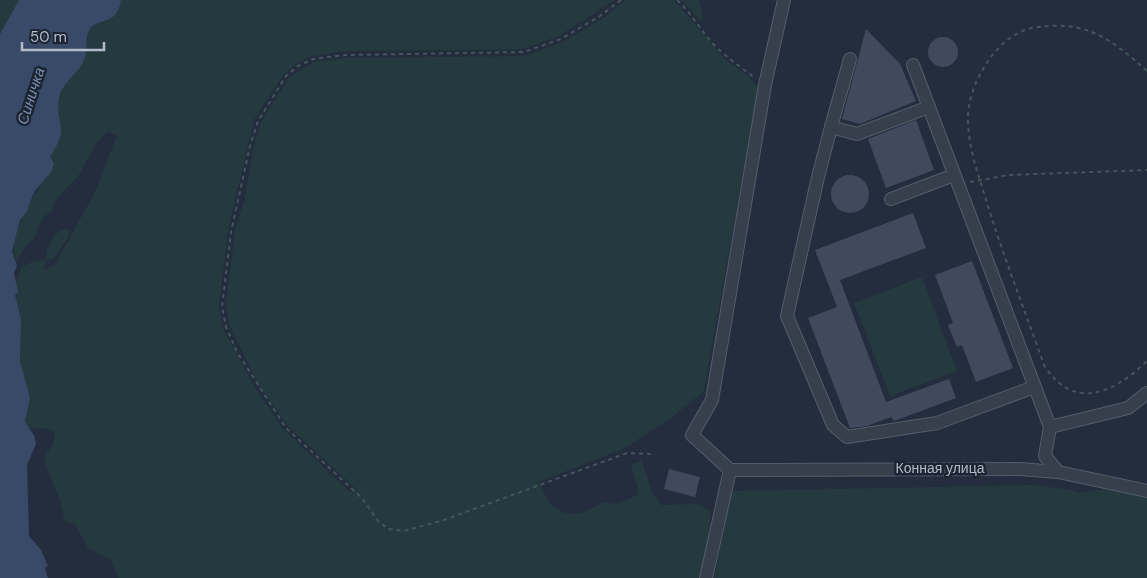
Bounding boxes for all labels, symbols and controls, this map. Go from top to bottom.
scale bar [22,20,105,52]
text: 50 m [30,27,67,47]
water label: Синичка [12,65,50,127]
street label: Конная улица [896,459,985,477]

